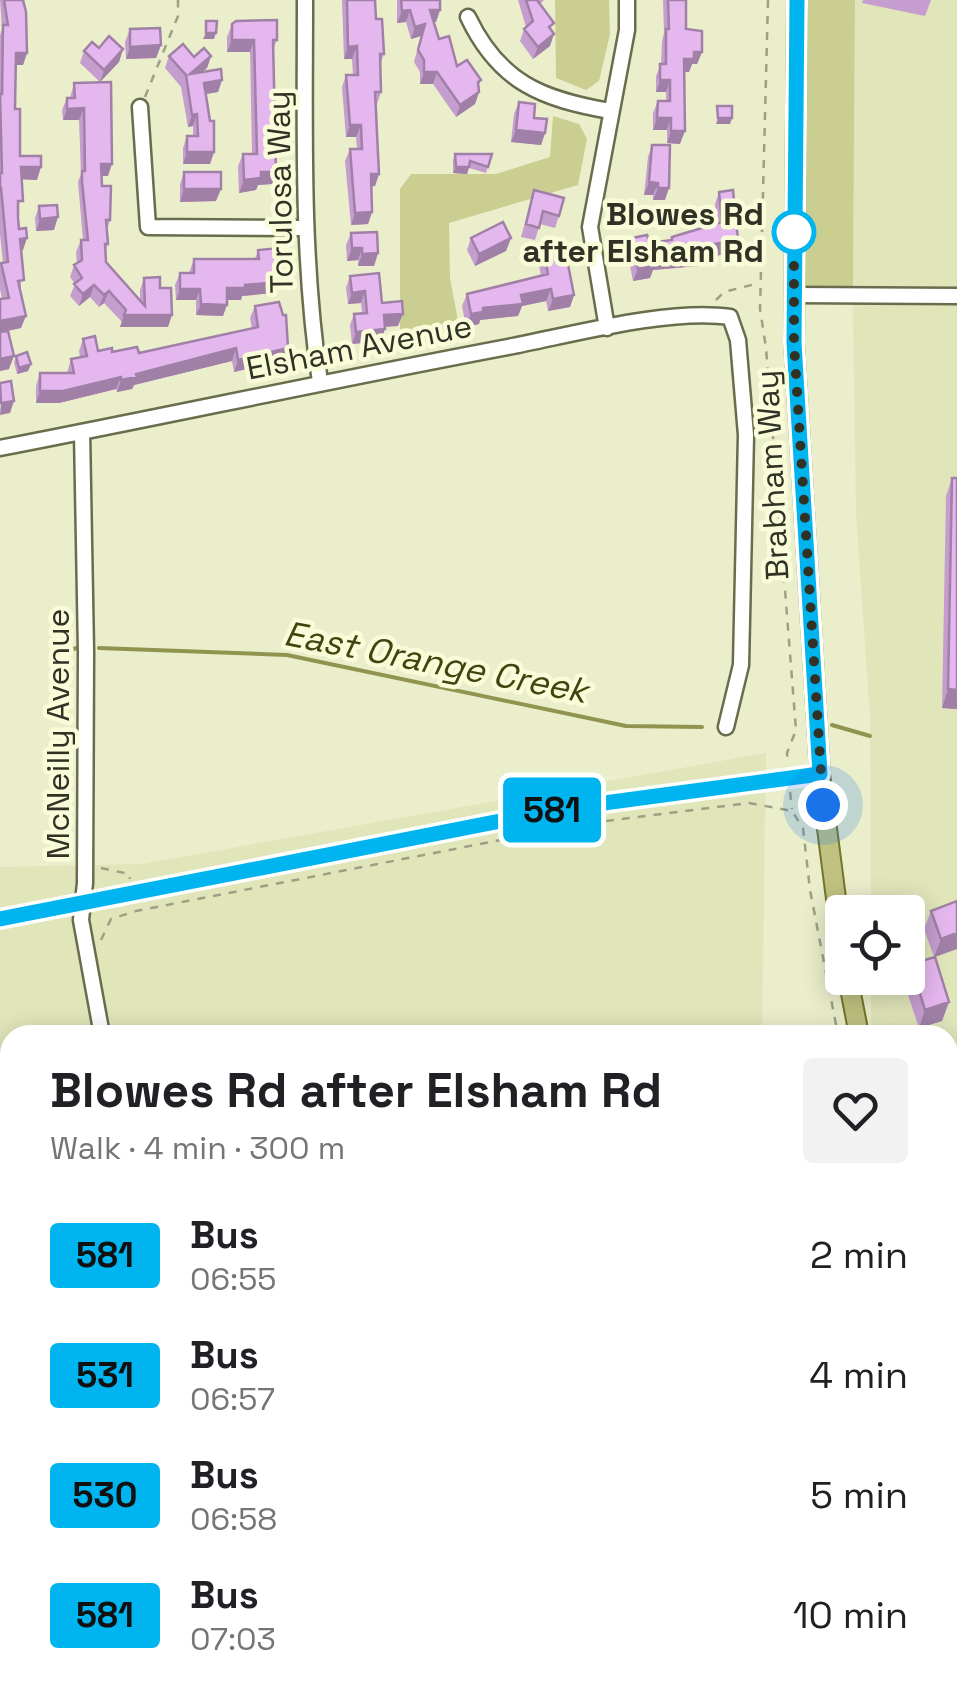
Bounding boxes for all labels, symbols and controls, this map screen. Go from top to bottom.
street label: Torulosa Way [258,90,302,294]
place label: Blowes Rd after Elsham Rd [522,194,764,271]
marker: Blowes Rd after Elsham Rd [773,211,815,253]
street label: Elsham Avenue [243,306,475,388]
street label: Brabham Way [747,369,797,581]
street label: McNeilly Avenue [38,609,78,859]
water label: East Orange Creek [281,611,595,714]
line badge: 581 [494,778,610,842]
your location [798,780,848,830]
text: 581 [523,788,581,832]
map controls [825,895,925,995]
button: locate [825,895,925,995]
button: heart [803,1058,908,1163]
text: Blowes Rd after Elsham Rd [50,1060,662,1121]
text: Walk · 4 min · 300 m [50,1128,345,1168]
text: Bus [190,1211,259,1259]
text: 2 min [810,1231,908,1279]
text: 581 [76,1233,134,1277]
text: 06:55 [190,1259,277,1299]
text: Bus [190,1331,259,1379]
text: 4 min [809,1351,908,1399]
text: 531 [76,1353,134,1397]
text: 06:57 [190,1379,275,1419]
text: Bus [190,1451,259,1499]
text: 5 min [810,1471,908,1519]
text: 530 [73,1473,137,1517]
text: 06:58 [190,1499,277,1539]
text: Bus [190,1571,259,1619]
text: 10 min [793,1591,908,1639]
text: 581 [76,1593,134,1637]
text: 07:03 [190,1619,276,1659]

